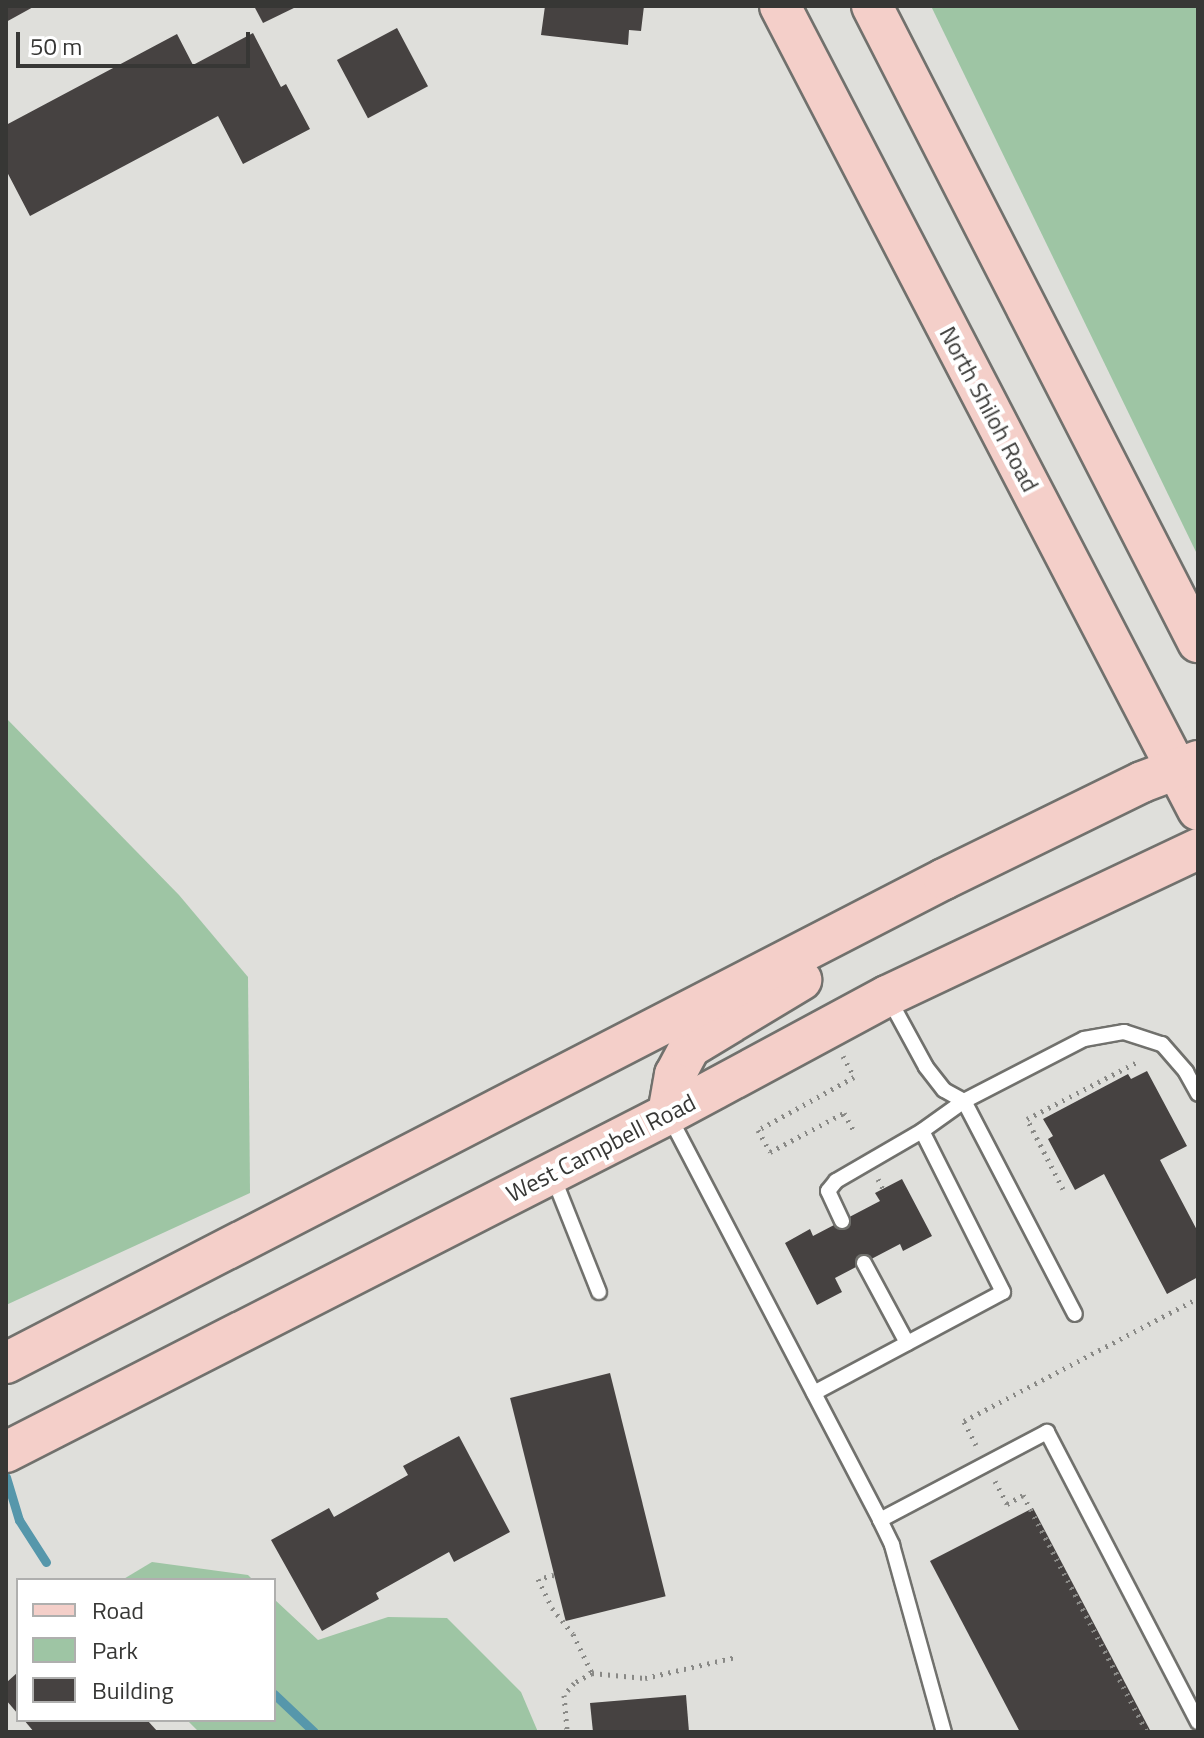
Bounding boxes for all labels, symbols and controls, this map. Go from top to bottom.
scale bar [20,16,254,66]
text: 50 m [30,28,82,64]
street label: North Shiloh Road [933,321,1045,497]
street label: West Campbell Road [502,1088,700,1208]
legend [16,1578,276,1722]
text: Road [92,1592,144,1628]
text: Park [92,1632,138,1668]
text: Building [92,1672,174,1708]

